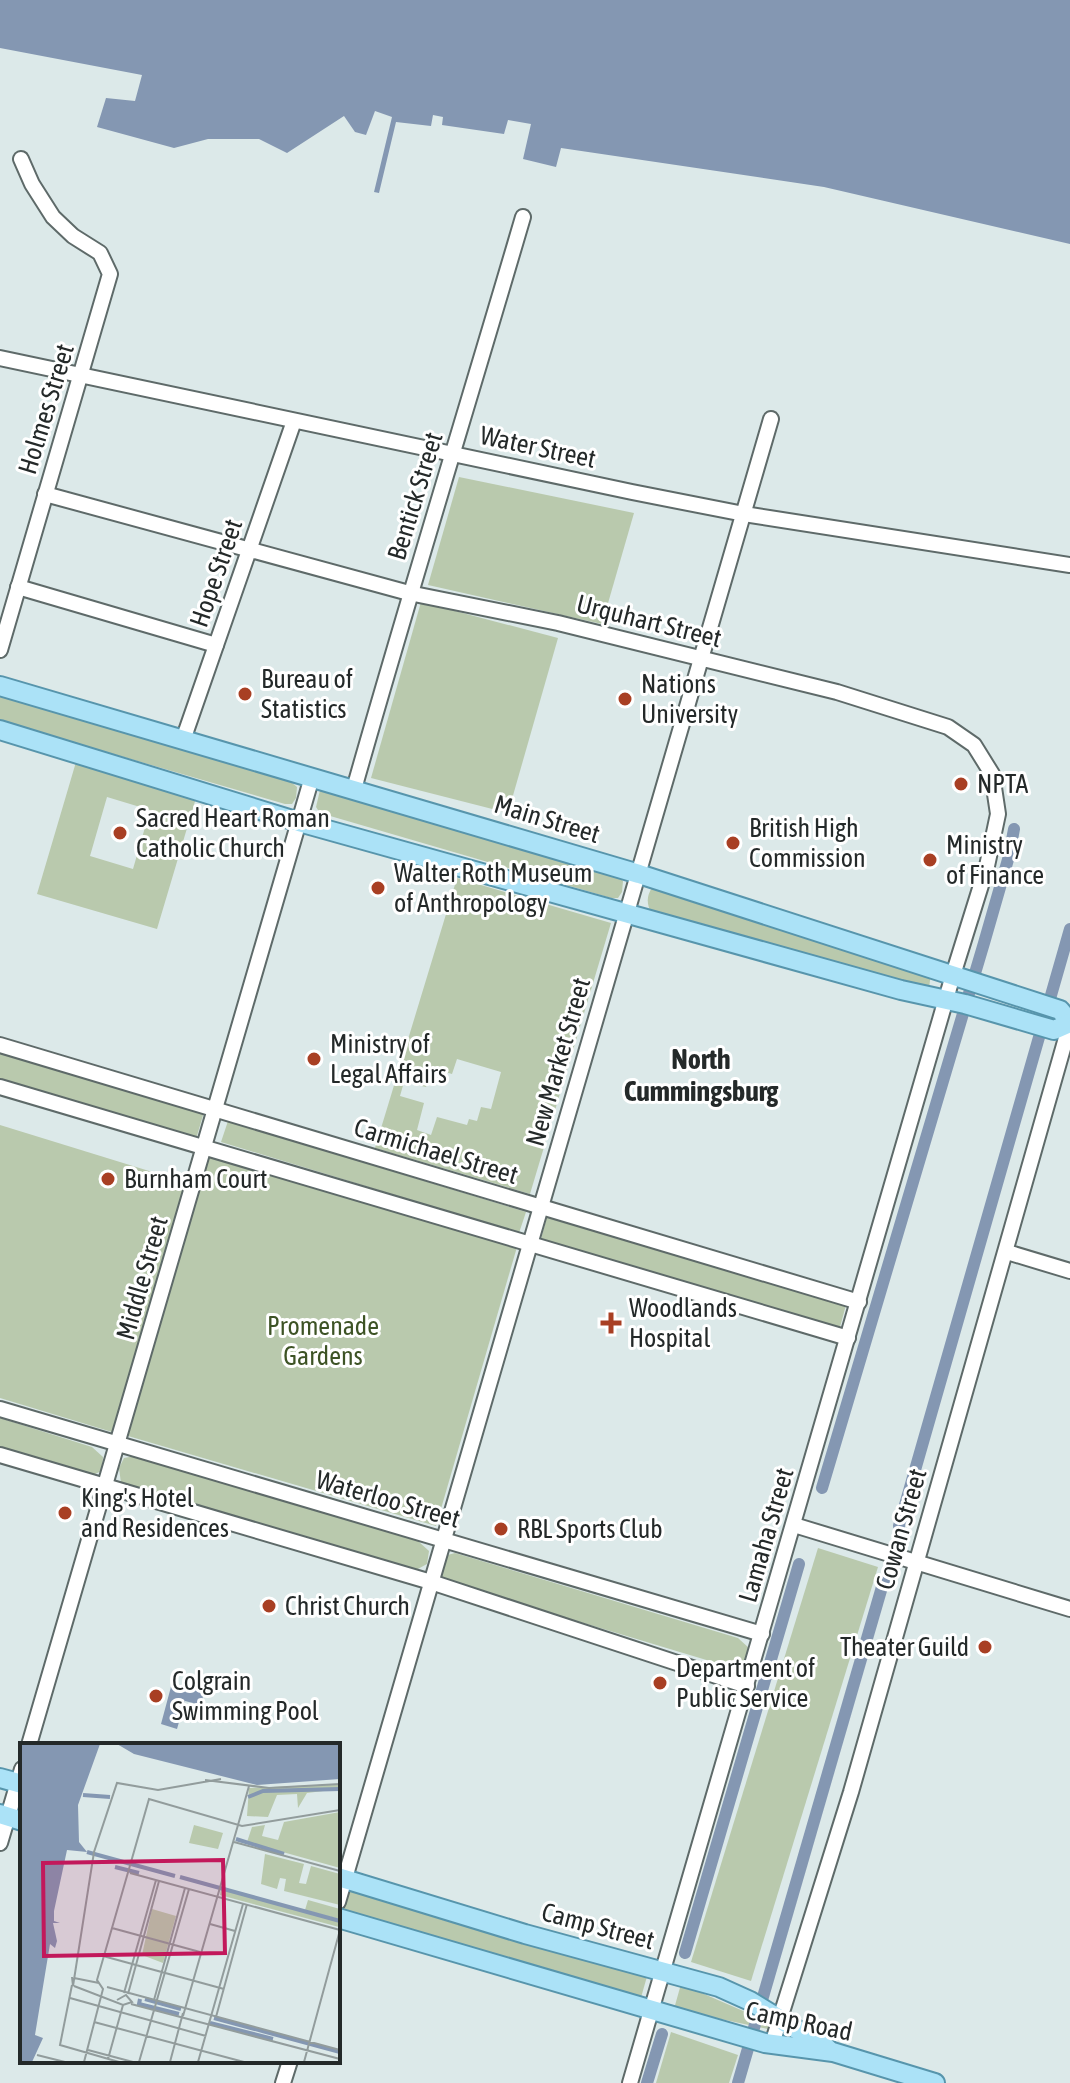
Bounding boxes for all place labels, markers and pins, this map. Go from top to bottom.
place label: Bureau of Statistics [261,664,353,724]
place label: Nations University [641,669,739,729]
marker: Bureau of Statistics [236,685,254,703]
marker: Nations University [616,690,634,708]
place label: NPTA [977,769,1028,799]
marker: NPTA [952,775,970,793]
place label: Sacred Heart Roman Catholic Church [136,803,330,863]
place label: British High Commission [749,813,866,873]
marker: Sacred Heart Roman Catholic Church [111,824,129,842]
place label: Ministry of Finance [946,830,1044,890]
marker: British High Commission [724,834,742,852]
marker: Ministry of Finance [921,851,939,869]
place label: Walter Roth Museum of Anthropology [394,858,592,918]
marker: Walter Roth Museum of Anthropology [369,879,387,897]
place label: Ministry of Legal Affairs [330,1029,447,1089]
marker: Ministry of Legal Affairs [305,1050,323,1068]
place label: Burnham Court [124,1164,268,1194]
marker: Burnham Court [99,1170,117,1188]
place label: Woodlands Hospital [629,1293,737,1353]
marker: Woodlands Hospital [600,1312,622,1334]
place label: King's Hotel and Residences [81,1483,229,1543]
marker: King's Hotel and Residences [56,1504,74,1522]
place label: RBL Sports Club [517,1514,663,1544]
marker: RBL Sports Club [492,1520,510,1538]
place label: Christ Church [285,1591,410,1621]
marker: Christ Church [260,1597,278,1615]
place label: Theater Guild [840,1632,969,1662]
marker: Theater Guild [976,1638,994,1656]
place label: Department of Public Service [676,1653,815,1713]
place label: Colgrain Swimming Pool [172,1666,319,1726]
marker: Department of Public Service [651,1674,669,1692]
marker: Colgrain Swimming Pool [147,1687,165,1705]

